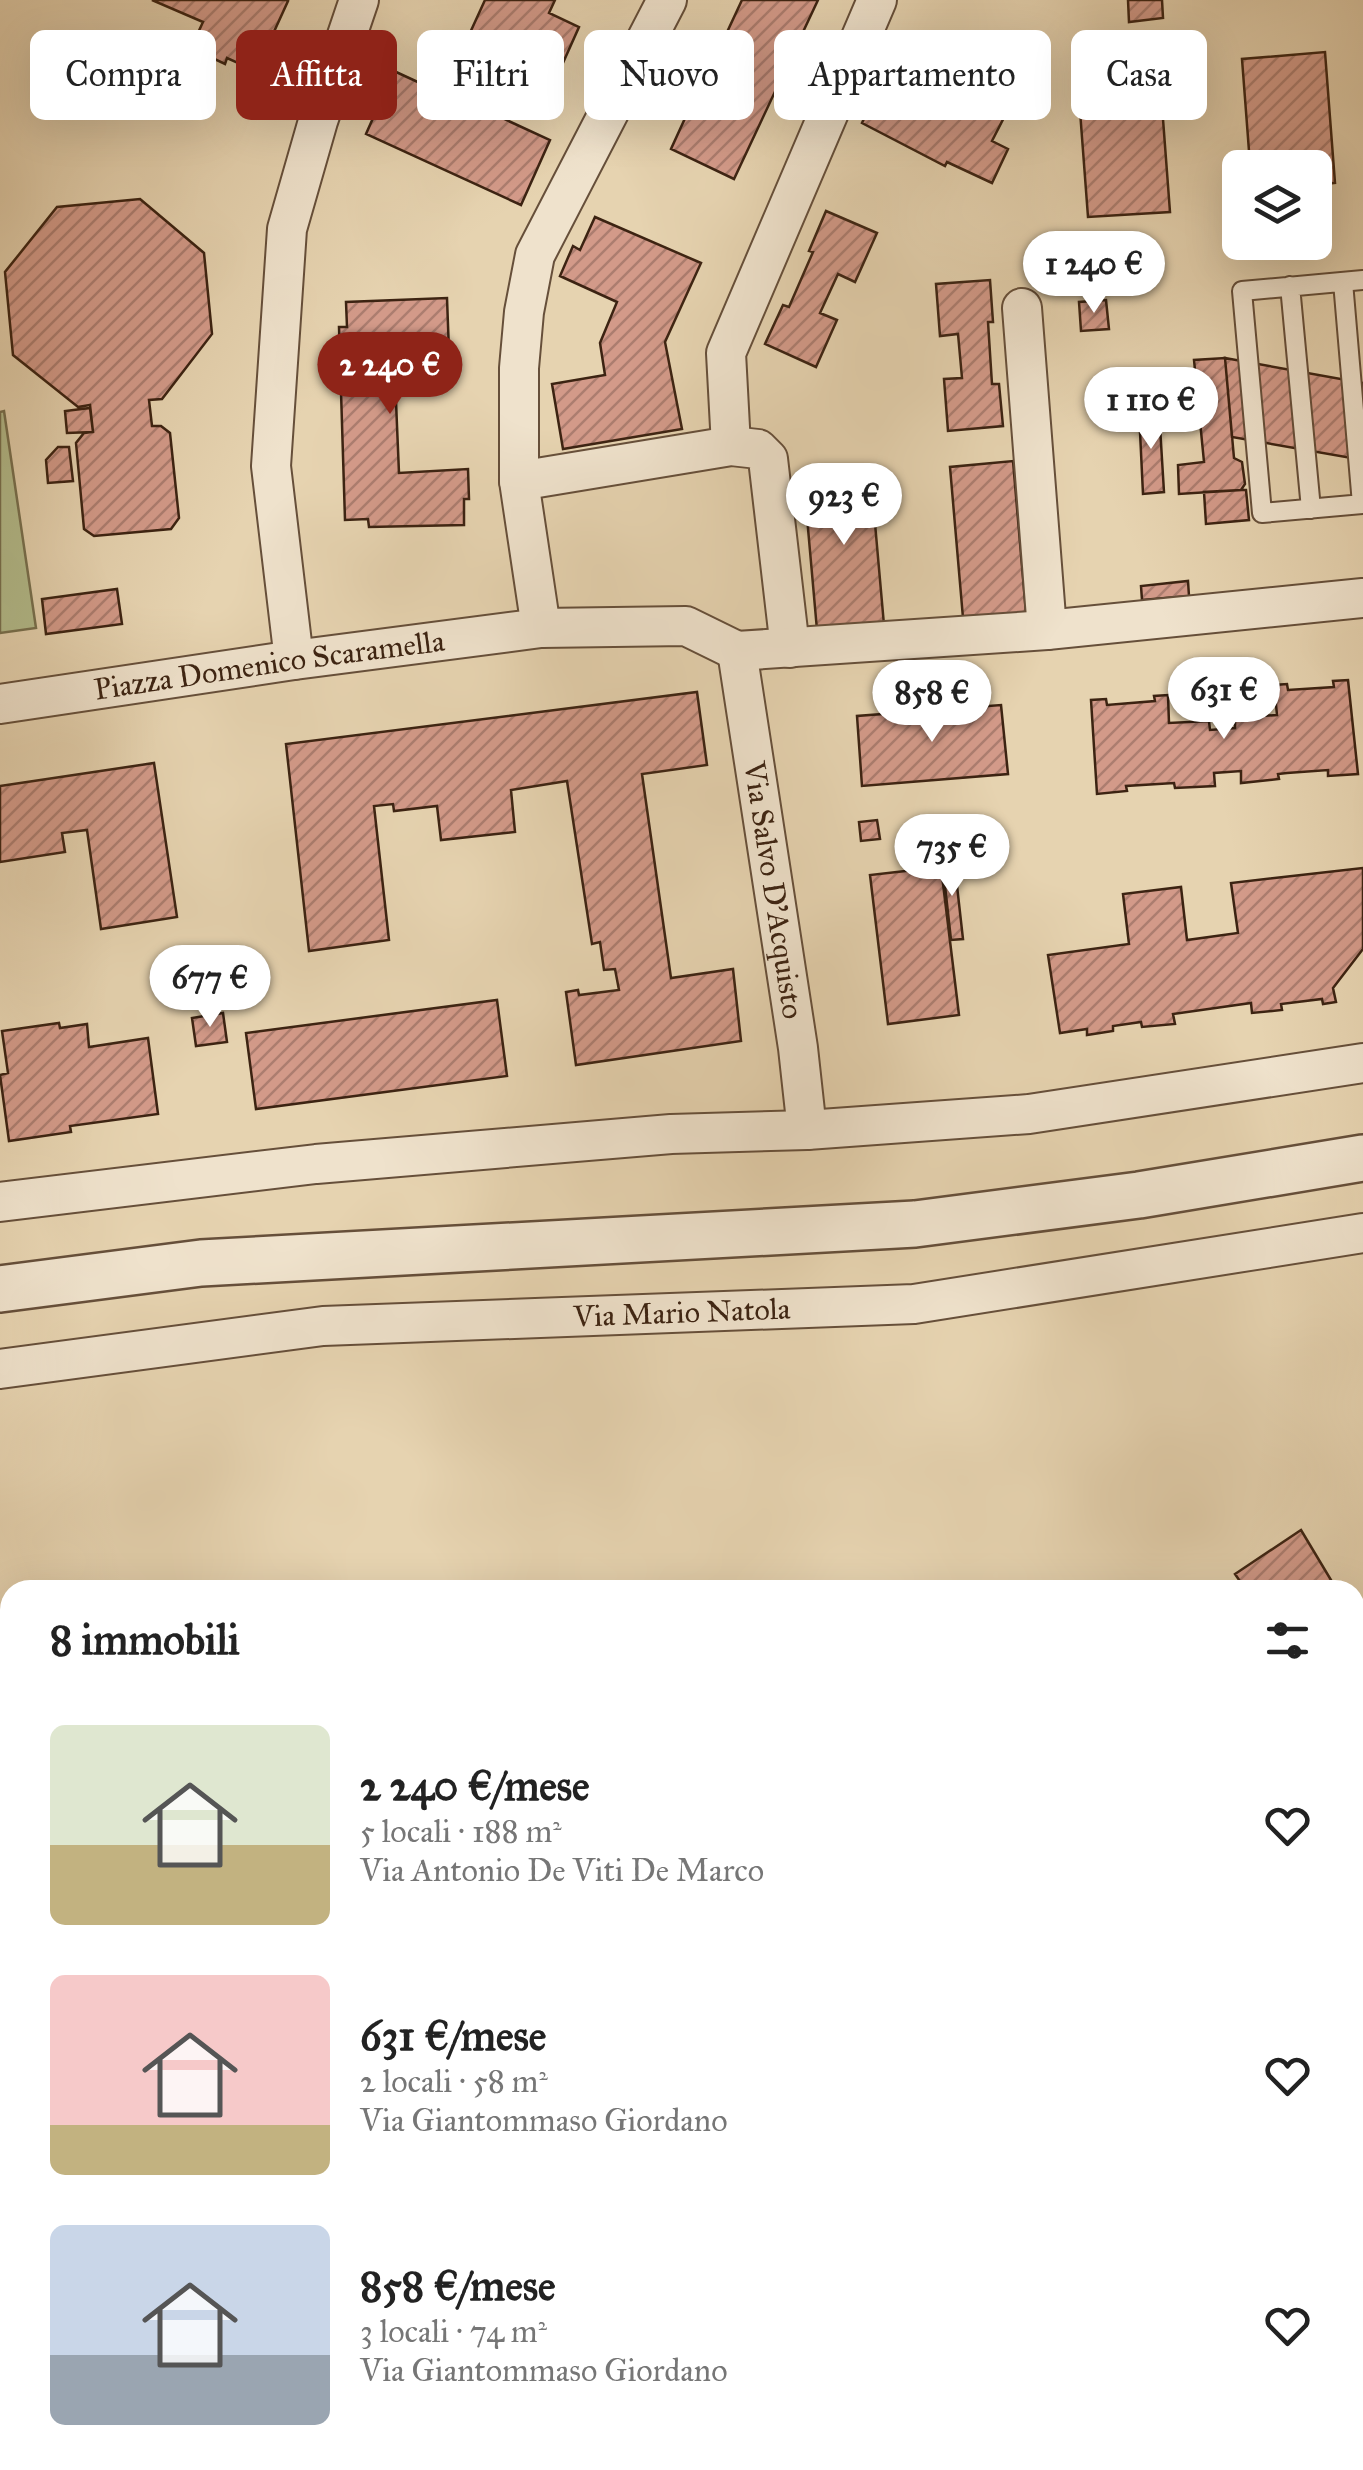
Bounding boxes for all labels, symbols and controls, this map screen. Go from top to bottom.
chip: Compra [30,30,216,120]
chip: Affitta [236,30,397,120]
chip: Filtri [417,30,564,120]
chip: Nuovo [584,30,754,120]
chip: Appartamento [774,30,1051,120]
chip: Casa [1071,30,1207,120]
map controls [1222,150,1332,260]
button: layers [1222,150,1332,260]
pin: 1 240 € [1002,231,1186,316]
text: 1 240 € [1045,244,1143,283]
pin: 2 240 € [298,332,482,417]
text: 2 240 € [339,345,441,384]
pin: 1 110 € [1059,367,1243,452]
text: 1 110 € [1106,380,1196,419]
pin: 923 € [774,463,914,548]
text: 923 € [808,476,880,515]
street label: Piazza Domenico Scaramella [92,623,447,708]
pin: 631 € [1154,657,1294,742]
pin: 858 € [862,660,1002,745]
text: 631 € [1190,670,1258,709]
text: 858 € [894,673,970,712]
street label: Via Salvo D'Acquisto [736,758,811,1021]
pin: 735 € [882,814,1022,899]
text: 735 € [916,827,988,866]
pin: 677 € [140,945,280,1030]
text: 677 € [172,958,248,997]
street label: Via Mario Natola [572,1291,791,1335]
icon: filters [1260,1613,1315,1668]
text: 8 immobili [50,1614,240,1666]
text: 2 240 €/mese [360,1760,590,1812]
icon: home [130,1765,250,1885]
icon: heart [1260,1798,1315,1853]
text: 5 locali · 188 m² [360,1812,562,1851]
text: Via Antonio De Viti De Marco [360,1851,764,1890]
text: 631 €/mese [360,2010,546,2062]
icon: home [130,2015,250,2135]
icon: heart [1260,2048,1315,2103]
text: 2 locali · 58 m² [360,2062,548,2101]
text: Via Giantommaso Giordano [360,2101,728,2140]
text: 858 €/mese [360,2260,555,2312]
icon: home [130,2265,250,2385]
icon: heart [1260,2298,1315,2353]
text: 3 locali · 74 m² [360,2312,547,2351]
text: Via Giantommaso Giordano [360,2351,728,2390]

